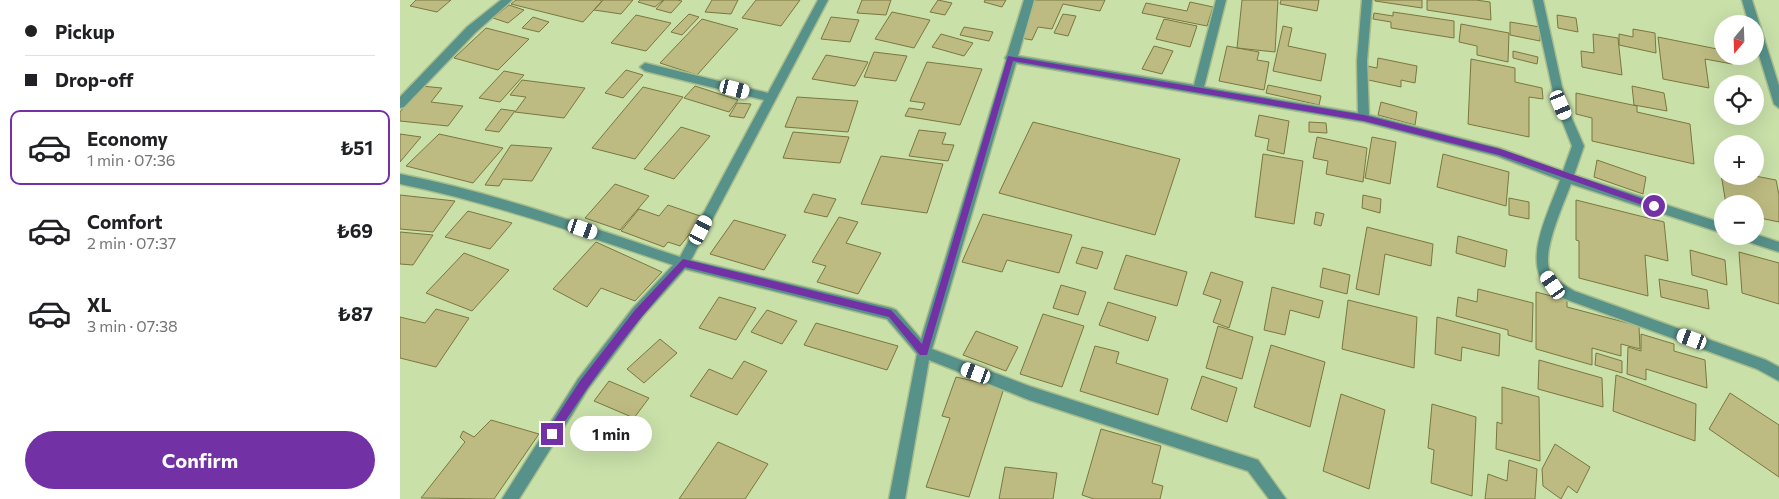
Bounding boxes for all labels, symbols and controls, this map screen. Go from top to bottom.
north arrow [1714,15,1764,65]
map controls [1714,15,1764,245]
text: Pickup [55,20,115,43]
text: Drop-off [55,68,134,91]
button: locate [1714,75,1764,125]
car [718,78,751,100]
car [1548,88,1573,122]
icon: car [27,125,72,170]
text: Economy [87,127,168,150]
button: + [1714,135,1764,185]
text: ₺51 [340,136,373,159]
text: 1 min · 07:36 [87,150,176,169]
route start [1643,195,1665,217]
button: − [1714,195,1764,245]
icon: car [27,208,72,253]
text: Comfort [87,210,163,233]
car [687,213,714,247]
car [566,217,599,241]
text: ₺69 [336,219,373,242]
text: 2 min · 07:37 [87,233,176,252]
car [1538,268,1567,302]
icon: car [27,291,72,336]
text: XL [87,293,112,316]
text: ₺87 [337,302,373,325]
text: 3 min · 07:38 [87,316,178,335]
car [1675,327,1708,351]
car [959,361,992,385]
callout: 1 min [570,416,652,452]
route end [541,423,563,445]
text: 1 min [592,424,630,443]
button: Confirm [25,431,375,489]

